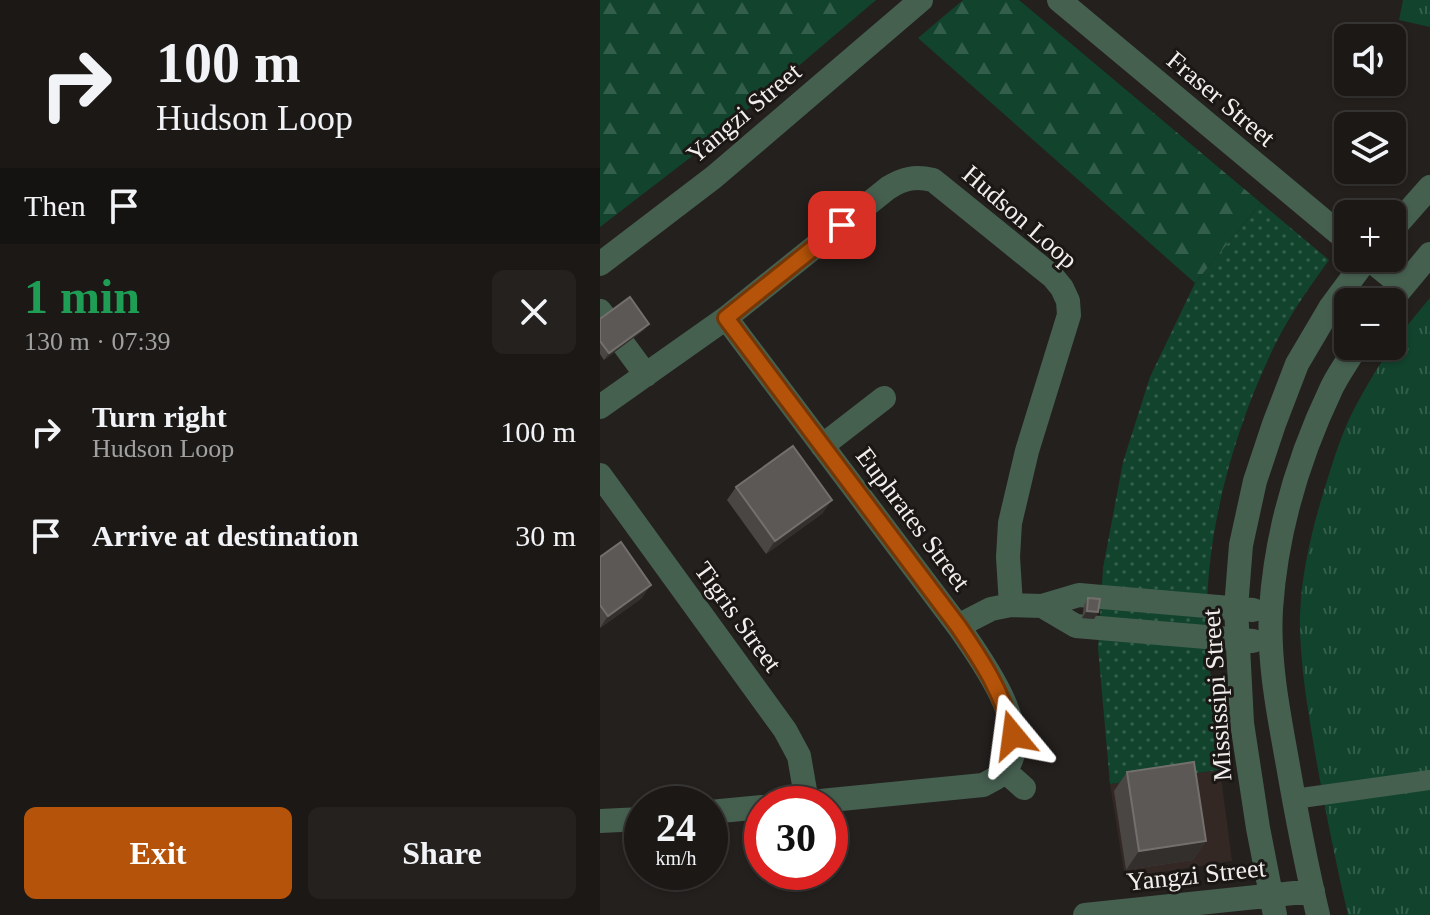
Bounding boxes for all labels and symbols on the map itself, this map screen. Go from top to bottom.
street label: Fraser Street [1161,45,1282,153]
street label: Yangzi Street [681,57,807,169]
street label: Hudson Loop [957,159,1083,275]
pin [808,191,876,259]
street label: Euphrates Street [850,442,977,597]
street label: Tigris Street [689,557,788,678]
street label: Mississipi Street [1196,607,1237,782]
position arrow [971,693,1055,777]
speed limit sign: 30 [744,786,848,890]
street label: Yangzi Street [1125,853,1268,897]

